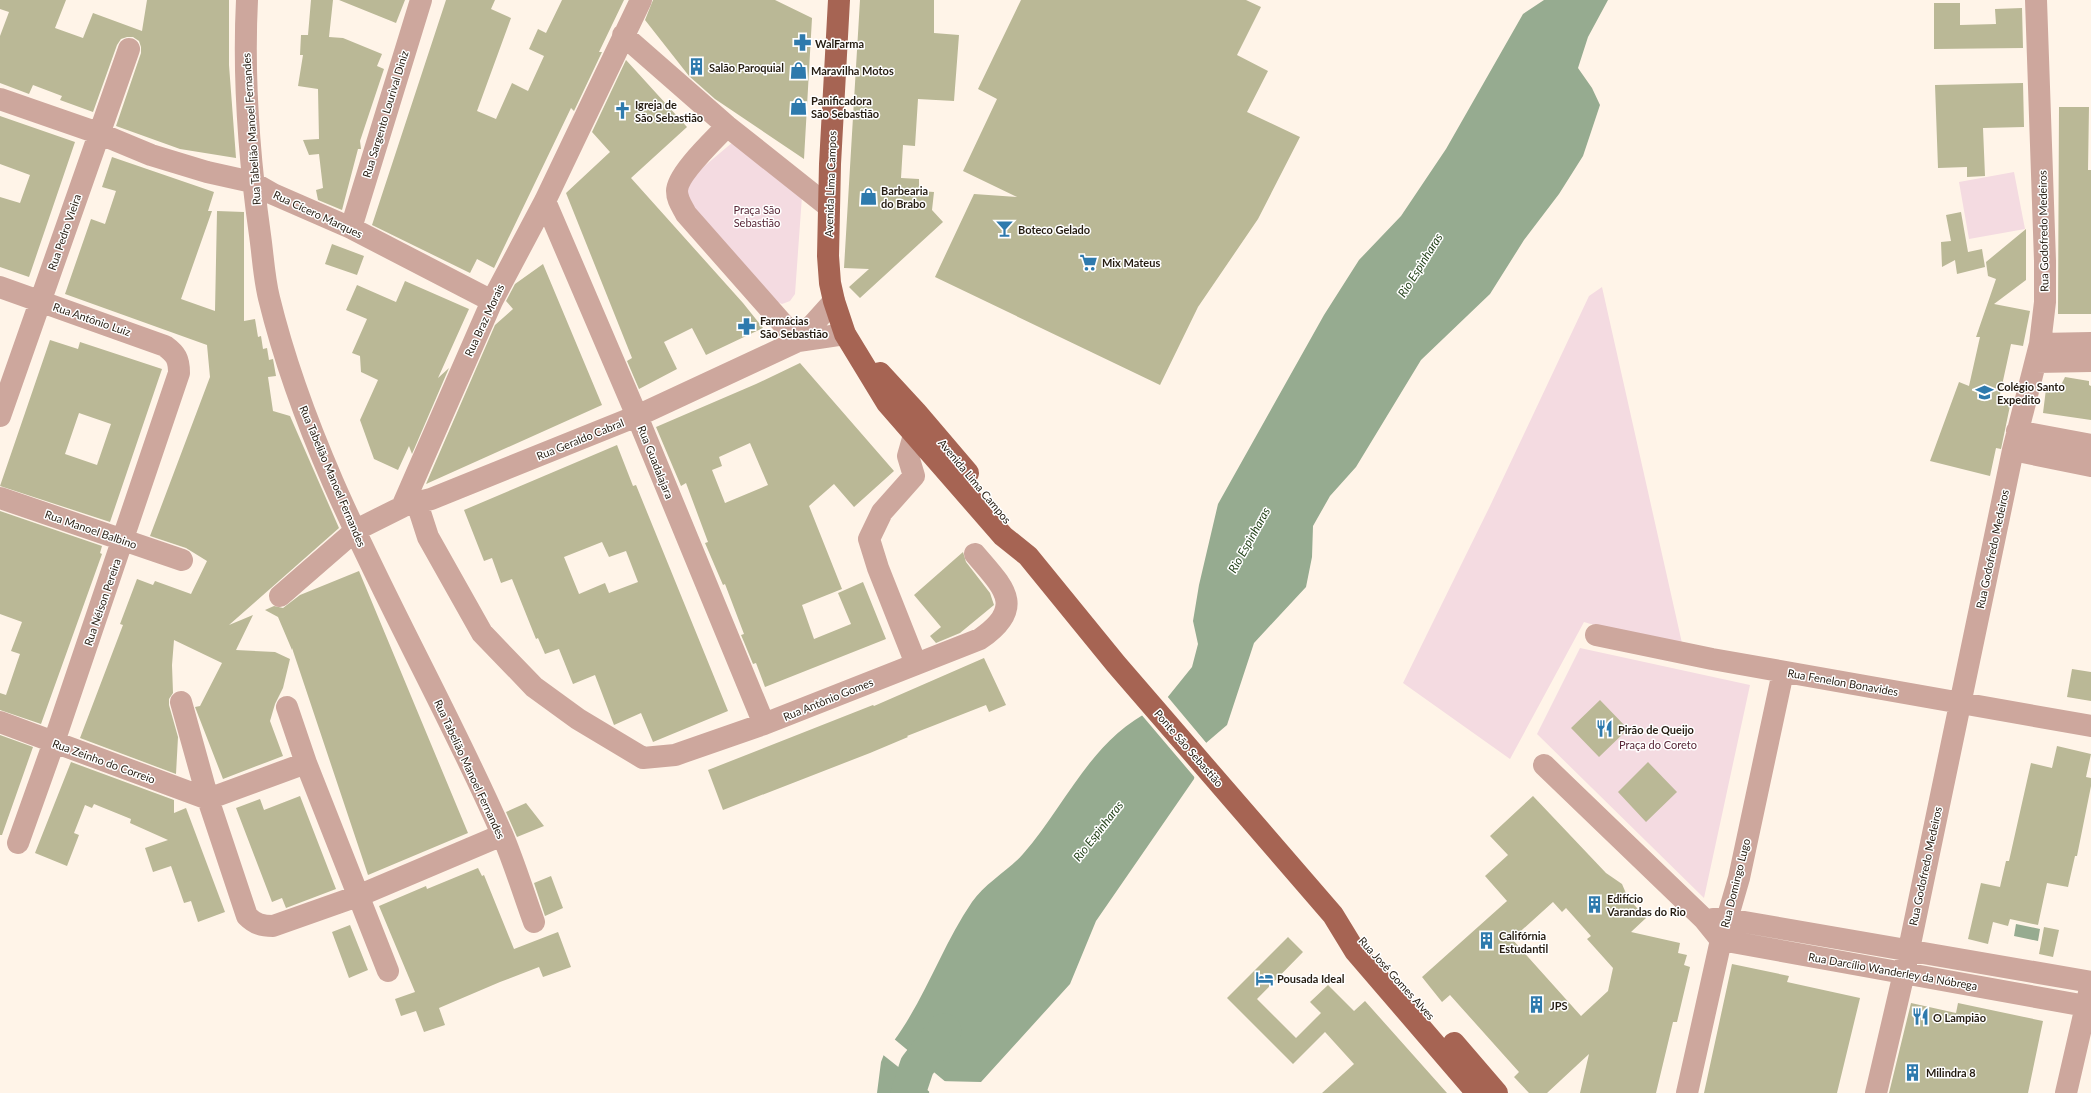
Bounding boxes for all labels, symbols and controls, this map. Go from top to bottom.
pharmacy icon: WalFarma [792,33,812,53]
place label: WalFarma [815,37,864,50]
street label: Rua Sargento Lourival Diniz [359,49,411,179]
street label: Rua Tabelião Manoel Fernandes [239,52,263,205]
building icon: Salão Paroquial [686,57,706,77]
shop icon: Maravilha Motos [788,60,808,80]
place label: Salão Paroquial [709,61,784,74]
place label: Maravilha Motos [811,64,894,77]
place label: Panificadora São Sebastião [811,94,879,120]
shop icon: Panificadora São Sebastião [788,96,808,116]
place label: Igreja de São Sebastião [635,98,703,124]
church icon: Igreja de São Sebastião [612,100,632,120]
street label: Avenida Lima Campos [822,130,838,237]
street label: Rua Godofredo Medeiros [2035,170,2051,292]
place label: Barbearia do Brabo [881,184,928,210]
shop icon: Barbearia do Brabo [858,186,878,206]
street label: Rua Cícero Marques [271,188,365,240]
street label: Rua Pedro Vieira [45,192,83,272]
park label: Praça São Sebastião [733,203,781,229]
bar icon: Boteco Gelado [995,219,1015,239]
place label: Boteco Gelado [1018,223,1090,236]
water label: Rio Espinharas [1394,230,1446,300]
supermarket icon: Mix Mateus [1079,252,1099,272]
place label: Mix Mateus [1102,256,1160,269]
street label: Rua Braz Morais [462,282,507,358]
street label: Rua Antônio Luiz [51,300,133,338]
place label: Farmácias São Sebastião [760,314,828,340]
pharmacy icon: Farmácias São Sebastião [737,316,757,336]
place label: Colégio Santo Expedito [1997,380,2065,406]
school or university icon: Colégio Santo Expedito [1974,382,1994,402]
street label: Rua Tabelião Manoel Fernandes [297,403,369,549]
street label: Rua Geraldo Cabral [534,416,626,462]
street label: Rua Guadalajara [635,423,677,501]
street label: Avenida Lima Campos [936,436,1014,526]
street label: Rua Godofredo Medeiros [1973,488,2011,610]
water label: Rio Espinharas [1225,504,1273,575]
street label: Rua Manoel Balbino [43,507,139,551]
street label: Rua Nélson Pereira [81,557,123,647]
street label: Rua Fenelon Bonavides [1787,666,1900,698]
street label: Rua Antônio Gomes [781,675,875,723]
street label: Rua Tabelião Manoel Fernandes [432,697,508,841]
street label: Ponte São Sebastião [1152,707,1226,789]
restaurant icon: Pirão de Queijo [1595,719,1615,739]
place label: Pirão de Queijo [1618,723,1694,736]
street label: Rua Zeinho do Correio [51,736,157,786]
park label: Praça do Coreto [1619,738,1697,751]
water label: Rio Espinharas [1070,798,1126,864]
street label: Rua Godofredo Medeiros [1906,805,1944,927]
street label: Rua Domingo Lugo [1718,837,1752,929]
place label: Edifício Varandas do Rio [1606,892,1686,918]
building icon: Edifício Varandas do Rio [1584,894,1604,914]
place label: Califórnia Estudantil [1499,929,1548,955]
building icon: Califórnia Estudantil [1476,931,1496,951]
street label: Rua José Gomes Alves [1356,934,1438,1022]
street label: Rua Darcílio Wanderley da Nóbrega [1807,950,1979,992]
hotel icon: Pousada Ideal [1254,968,1274,988]
place label: Pousada Ideal [1277,972,1345,985]
building icon: JPS [1527,995,1547,1015]
place label: JPS [1550,999,1568,1012]
restaurant icon: O Lampião [1910,1007,1930,1027]
place label: O Lampião [1933,1011,1986,1024]
building icon: Milindra 8 [1903,1062,1923,1082]
place label: Milindra 8 [1926,1066,1976,1079]

